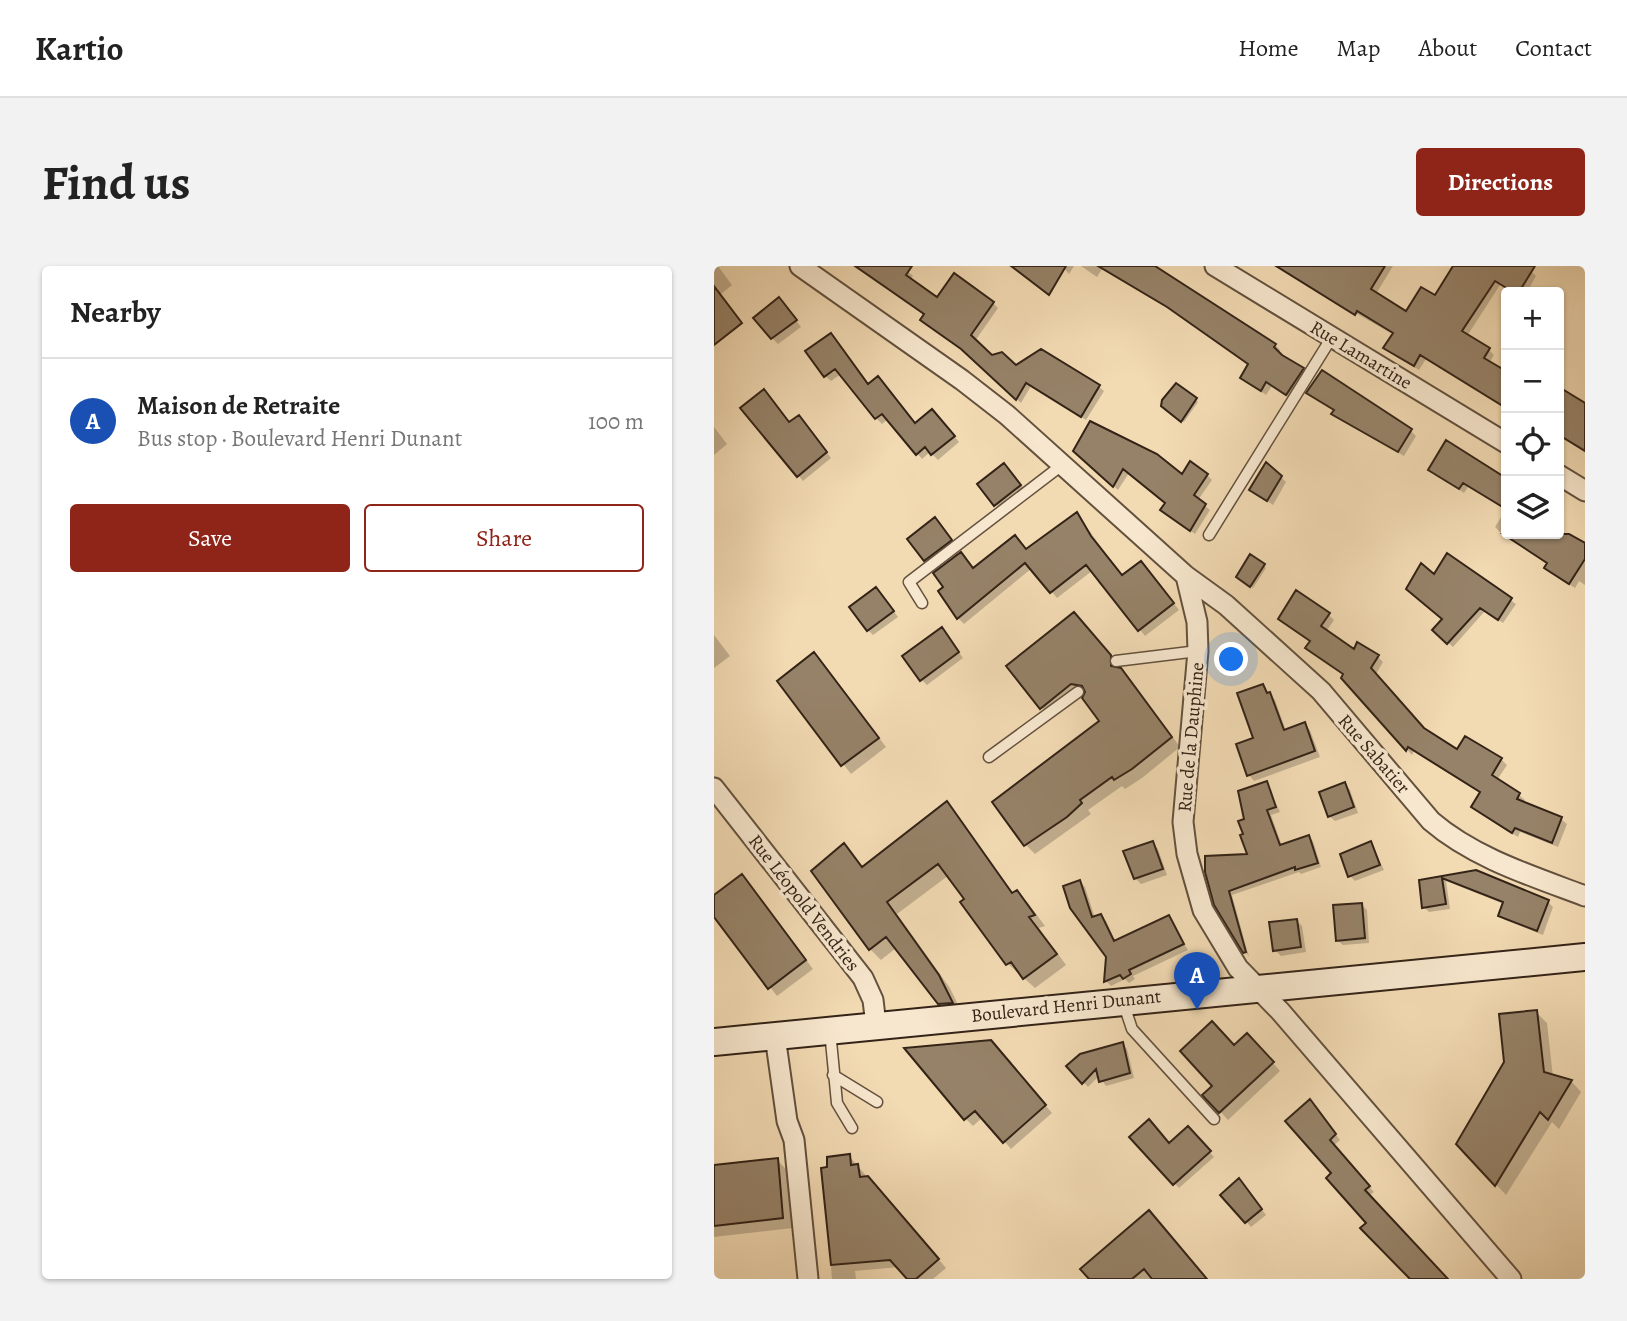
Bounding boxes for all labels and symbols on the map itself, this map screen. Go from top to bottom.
street label: Rue Lamartine [1305,314,1417,396]
your location [1214,642,1248,676]
street label: Rue de la Dauphine [1172,661,1210,813]
street label: Rue Sabatier [1332,708,1416,800]
street label: Rue Léopold Vendries [742,829,866,977]
pin: A [1174,952,1220,1010]
street label: Boulevard Henri Dunant [970,983,1162,1029]

